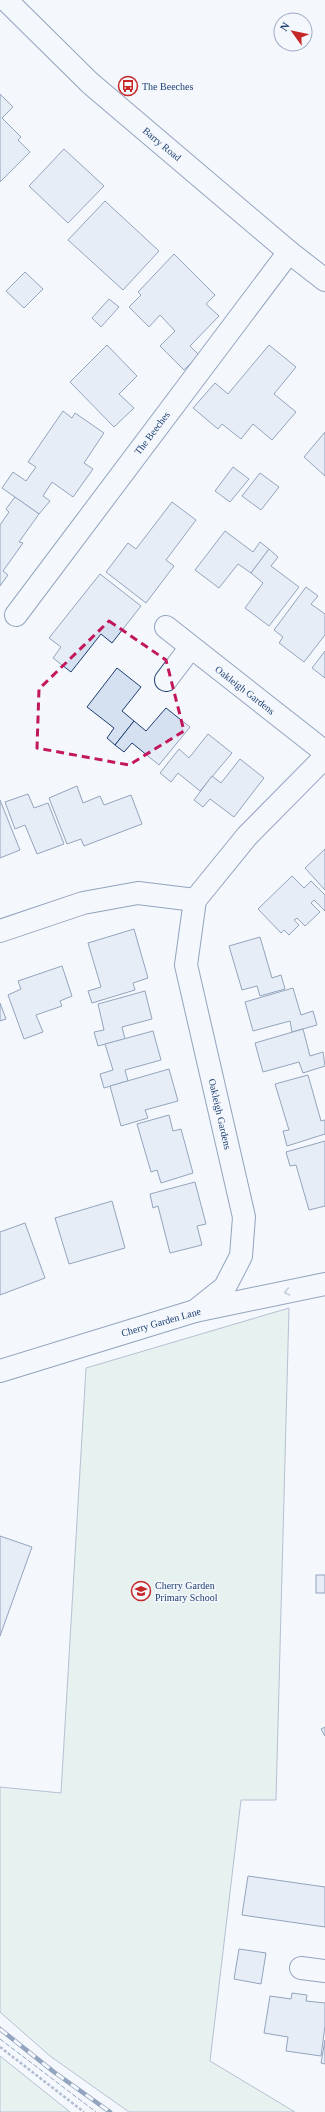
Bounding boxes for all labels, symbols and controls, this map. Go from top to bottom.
north arrow [273,12,313,52]
text: N [277,20,292,33]
bus stop icon: The Beeches [117,75,139,97]
place label: The Beeches [142,81,193,92]
street label: Barry Road [141,125,183,163]
street label: The Beeches [132,409,172,457]
street label: Oakleigh Gardens [213,663,277,717]
street label: Oakleigh Gardens [206,1077,234,1151]
one-way arrow [284,1287,290,1295]
street label: Cherry Garden Lane [120,1305,203,1339]
school or university icon: Cherry Garden Primary School [130,1580,152,1602]
place label: Cherry Garden Primary School [155,1580,218,1603]

